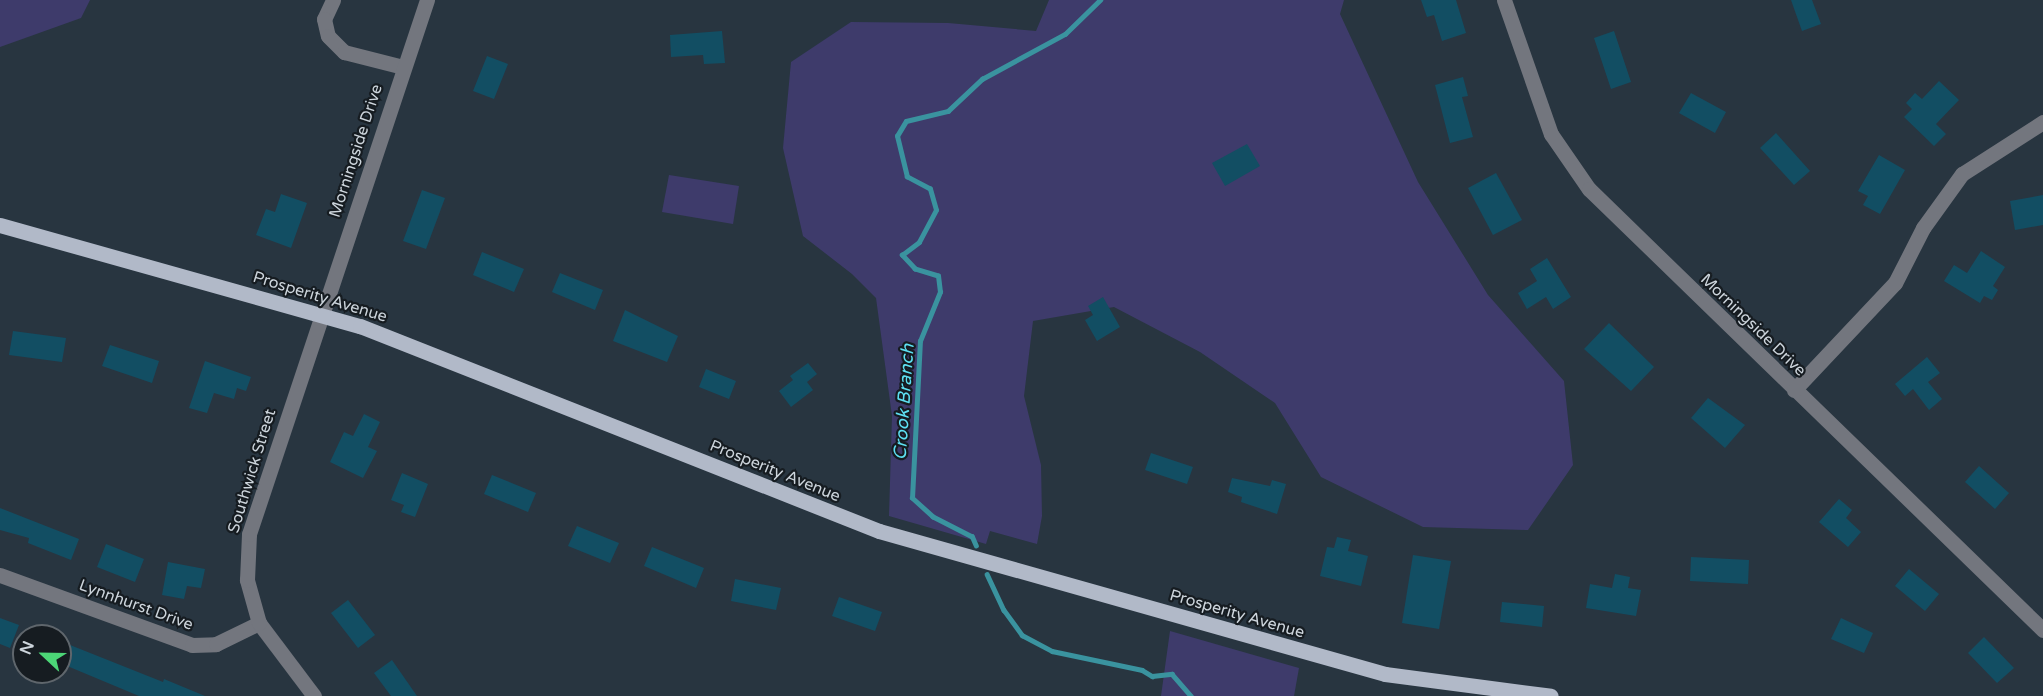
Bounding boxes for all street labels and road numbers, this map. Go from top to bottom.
street label: Morningside Drive [325,82,387,220]
street label: Prosperity Avenue [251,267,389,327]
street label: Morningside Drive [1696,270,1810,380]
street label: Southwick Street [224,407,280,535]
street label: Prosperity Avenue [707,436,843,506]
street label: Lynnhurst Drive [76,575,196,635]
street label: Prosperity Avenue [1167,586,1307,642]

